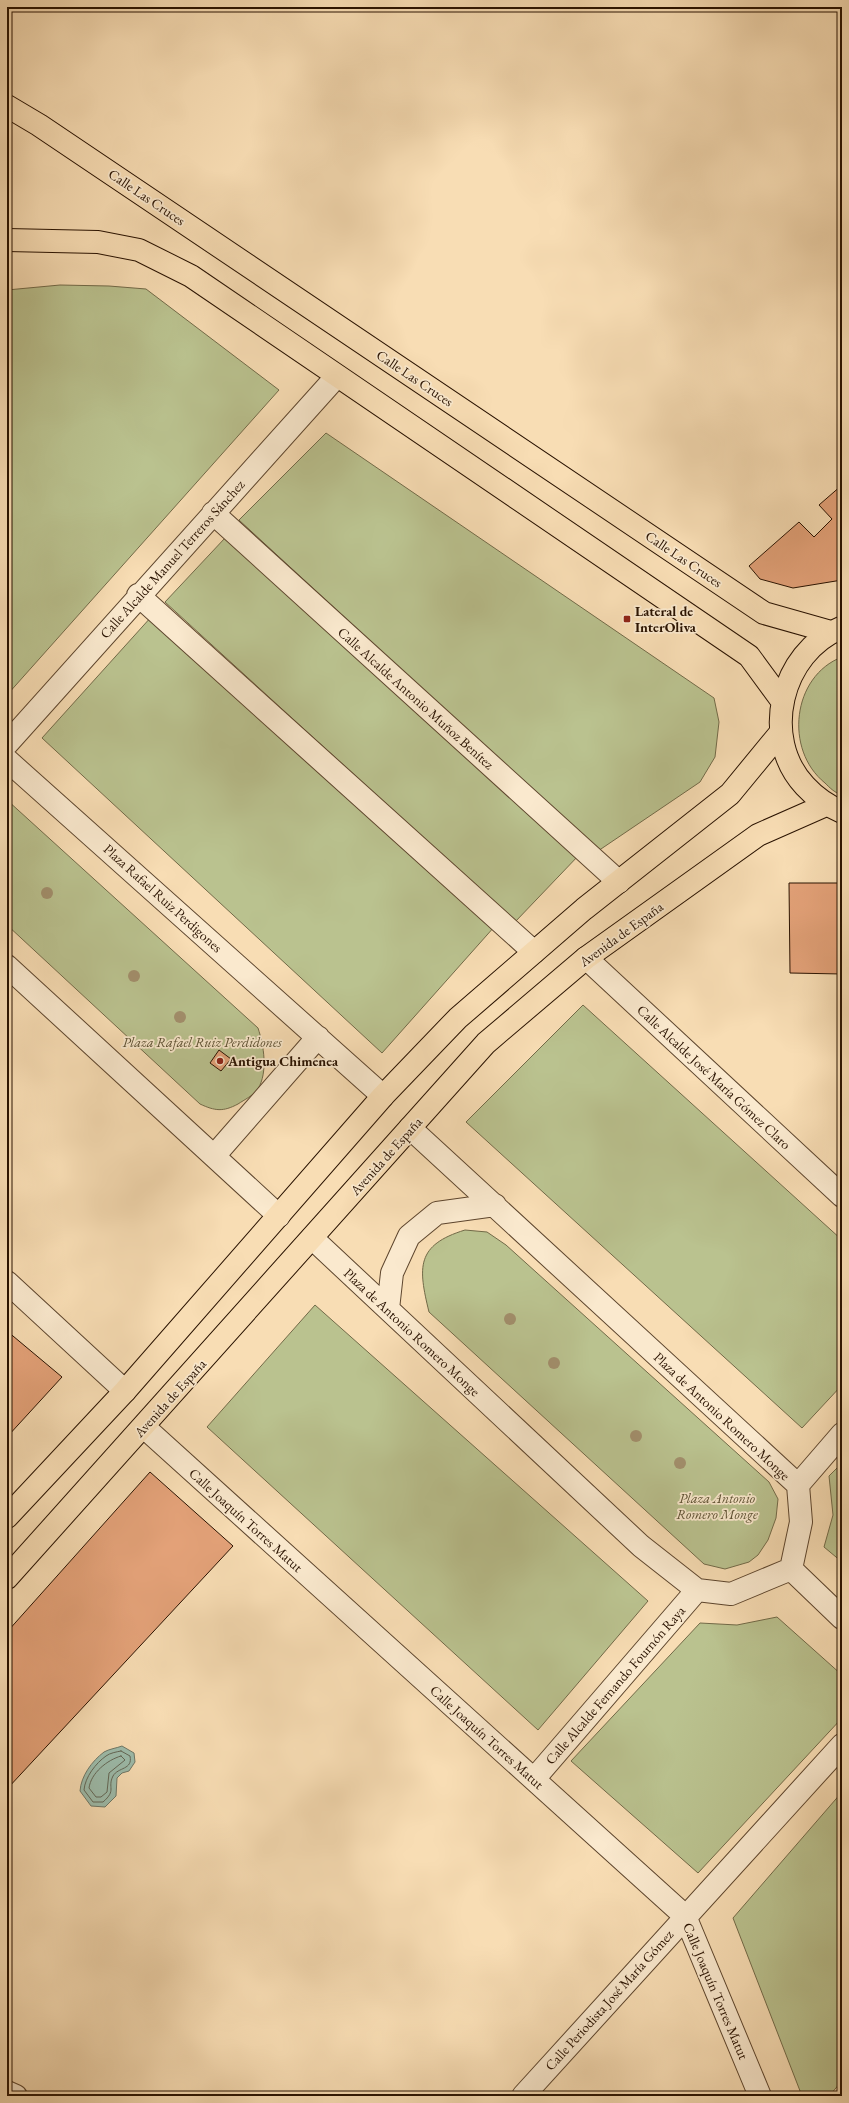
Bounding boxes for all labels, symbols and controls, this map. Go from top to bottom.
street label: Calle Las Cruces [105,165,189,230]
street label: Calle Las Cruces [373,346,457,411]
street label: Calle Alcalde Manuel Terreros Sánchez [96,475,249,642]
street label: Calle Las Cruces [642,527,726,592]
place label: Lateral de InterOliva [635,602,697,636]
marker: Lateral de InterOliva [622,614,632,624]
street label: Calle Alcalde Antonio Muñoz Benítez [334,623,498,773]
street label: Plaza Rafael Ruiz Perdigones [100,840,227,956]
street label: Avenida de España [575,897,667,971]
street label: Calle Alcalde José María Gómez Claro [633,1001,795,1153]
park label: Plaza Rafael Ruiz Perdidones [122,1033,282,1051]
place label: Antigua Chimenea [227,1052,339,1070]
marker: Antigua Chimenea [215,1056,225,1066]
street label: Avenida de España [345,1113,426,1200]
street label: Plaza de Antonio Romero Monge [340,1264,484,1400]
street label: Plaza de Antonio Romero Monge [650,1348,794,1484]
street label: Avenida de España [129,1355,210,1442]
street label: Calle Joaquín Torres Matut [185,1464,307,1576]
park label: Plaza Antonio Romero Monge [676,1489,758,1523]
street label: Calle Alcalde Fernando Fournón Raya [541,1602,689,1768]
street label: Calle Joaquín Torres Matut [426,1681,548,1793]
street label: Calle Joaquín Torres Matut [679,1920,753,2063]
street label: Calle Periodista José María Gómez [541,1925,678,2074]

